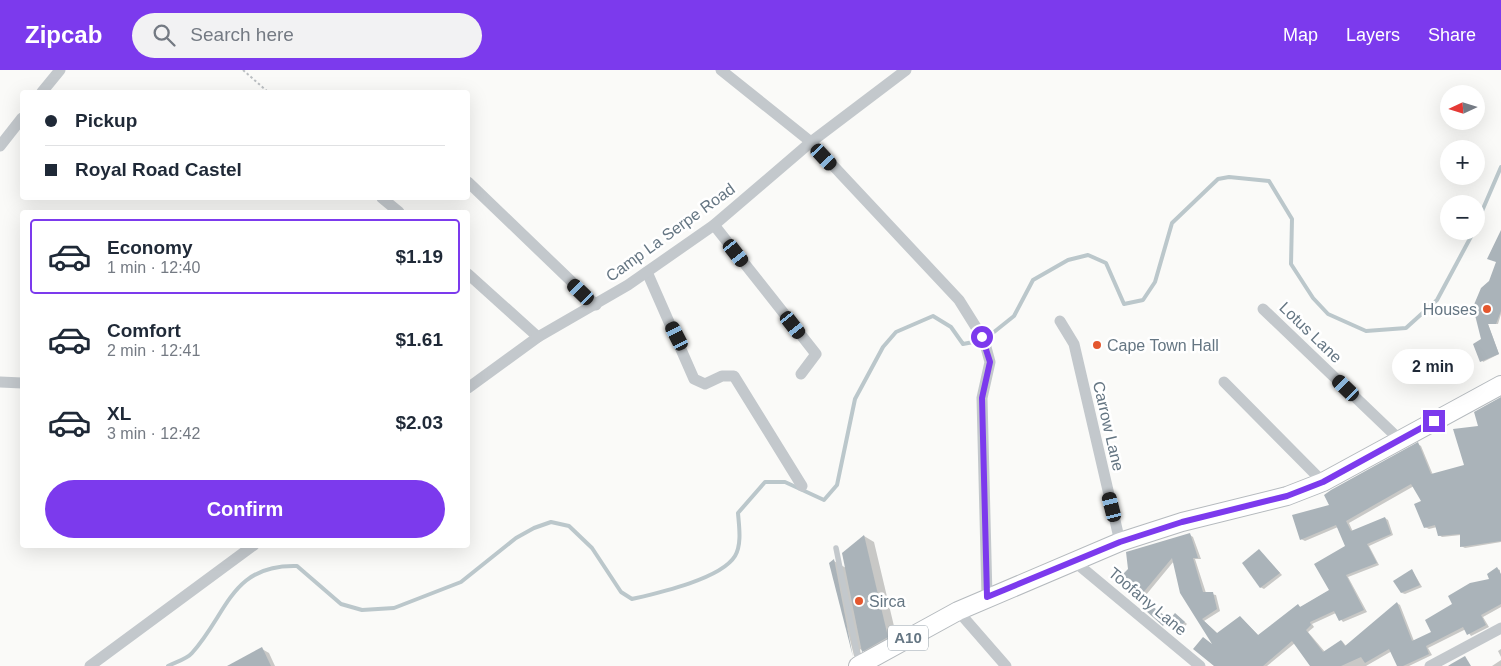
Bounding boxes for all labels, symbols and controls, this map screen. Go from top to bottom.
search box [132,13,482,58]
text: Zipcab [25,21,102,48]
icon: search [150,21,178,49]
text: Search here [190,24,294,45]
text: Map [1283,25,1318,45]
text: Layers [1346,25,1400,45]
text: Share [1428,25,1476,45]
north arrow [1440,85,1485,130]
map controls [1440,85,1485,240]
text: Pickup [75,110,137,131]
button: + [1440,140,1485,185]
car [808,141,839,173]
text: Royal Road Castel [75,159,242,180]
street label: Camp La Serpe Road [603,180,738,285]
button: − [1440,195,1485,240]
icon: car [47,234,92,279]
text: Economy [107,237,193,258]
car [720,237,751,269]
text: $1.19 [395,246,443,267]
text: 1 min · 12:40 [107,259,200,276]
car [564,276,597,308]
street label: Lotus Lane [1276,299,1345,366]
place label: Houses [1423,301,1477,318]
marker: Houses [1481,303,1493,315]
car [777,309,808,341]
icon: car [47,317,92,362]
car [663,319,690,353]
text: Comfort [107,320,181,341]
route start [971,326,993,348]
text: $1.61 [395,329,443,350]
place label: Cape Town Hall [1107,337,1219,354]
marker: Cape Town Hall [1091,339,1103,351]
text: 2 min · 12:41 [107,342,200,359]
callout: 2 min [1393,348,1475,384]
text: 2 min [1412,358,1454,375]
car [1330,372,1362,404]
street label: Carrow Lane [1090,380,1127,473]
icon: car [47,400,92,445]
text: XL [107,403,131,424]
route end [1423,410,1445,432]
text: $2.03 [395,412,443,433]
text: 3 min · 12:42 [107,425,200,442]
button: Confirm [45,480,445,538]
car [1101,491,1122,523]
street label: Toofany Lane [1105,564,1190,639]
place label: Sirca [869,593,906,610]
marker: Sirca [853,595,865,607]
road number: A10 [888,626,928,650]

